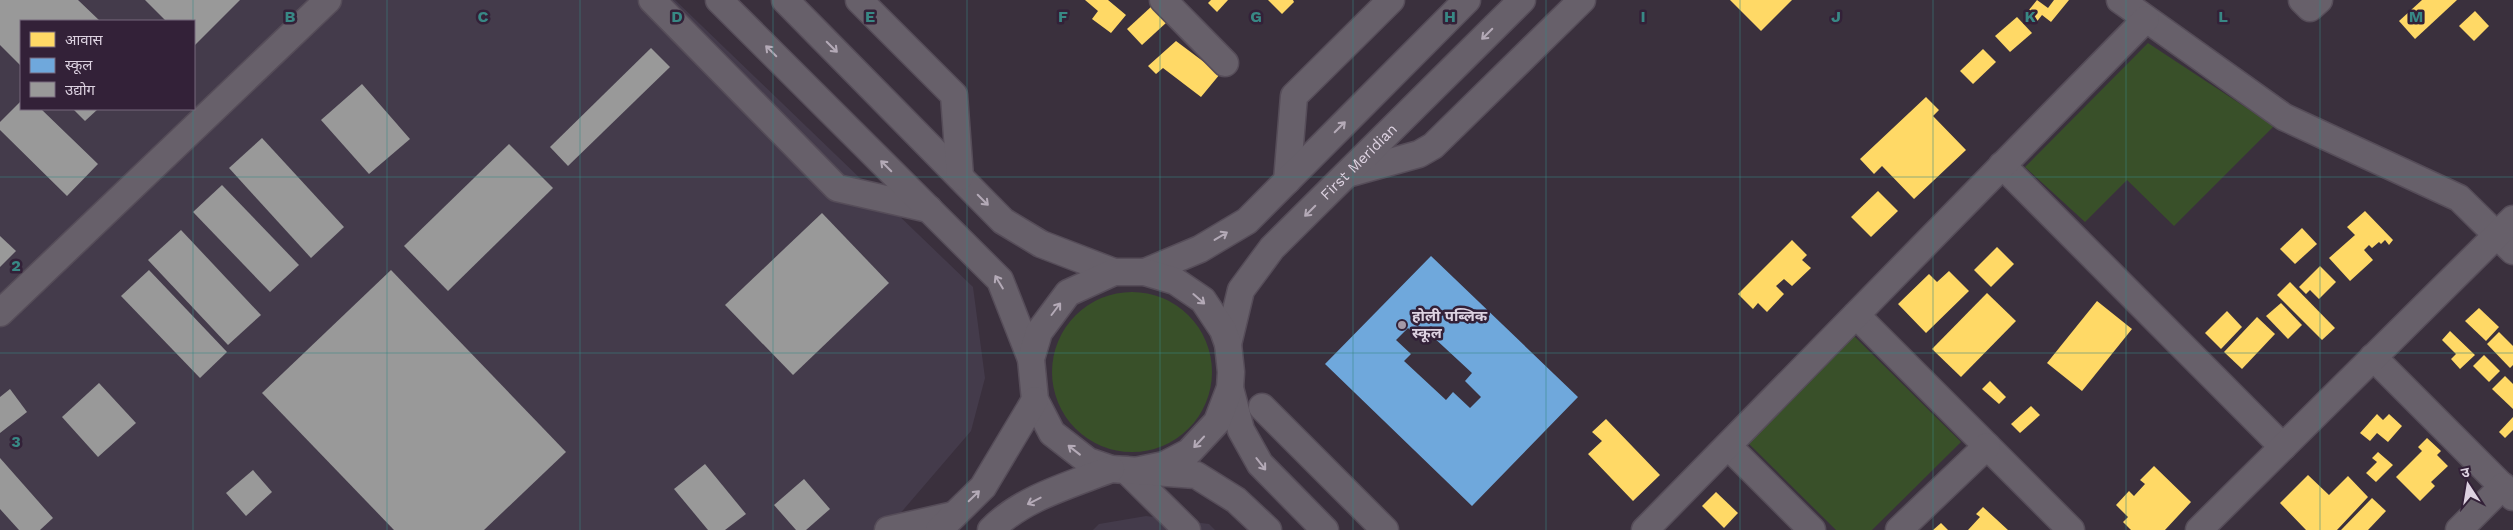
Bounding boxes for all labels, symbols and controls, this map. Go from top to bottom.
text: B [285,7,296,26]
text: C [478,7,489,26]
text: D [671,7,683,26]
text: E [865,7,875,26]
text: F [1058,7,1068,26]
text: G [1250,7,1262,26]
text: H [1444,7,1456,26]
text: I [1640,7,1646,26]
text: J [1831,7,1841,26]
text: K [2024,7,2036,26]
text: L [2218,7,2228,26]
text: M [2409,7,2423,26]
legend [20,20,195,110]
one-way arrow [1481,28,1493,41]
text: आवास [65,31,104,49]
one-way arrow [826,41,838,53]
one-way arrow [765,46,777,58]
text: स्कूल [65,56,93,75]
text: उद्योग [65,81,96,99]
street label: First Meridian [1317,120,1401,204]
one-way arrow [1334,121,1347,133]
one-way arrow [880,160,892,172]
one-way arrow [977,194,989,207]
one-way arrow [1304,204,1316,217]
one-way arrow [1213,231,1228,241]
text: 2 [11,256,21,275]
one-way arrow [993,275,1004,289]
one-way arrow [1192,293,1205,304]
one-way arrow [1051,302,1061,316]
place label: होली पब्लिक स्कूल [1412,307,1488,343]
marker: होली पब्लिक स्कूल [1396,319,1408,331]
text: 3 [11,432,21,451]
one-way arrow [1193,436,1205,448]
one-way arrow [1068,444,1081,455]
one-way arrow [1256,457,1267,470]
north arrow [2443,460,2493,510]
text: उ [2460,463,2472,481]
one-way arrow [968,490,980,502]
one-way arrow [1027,497,1042,506]

